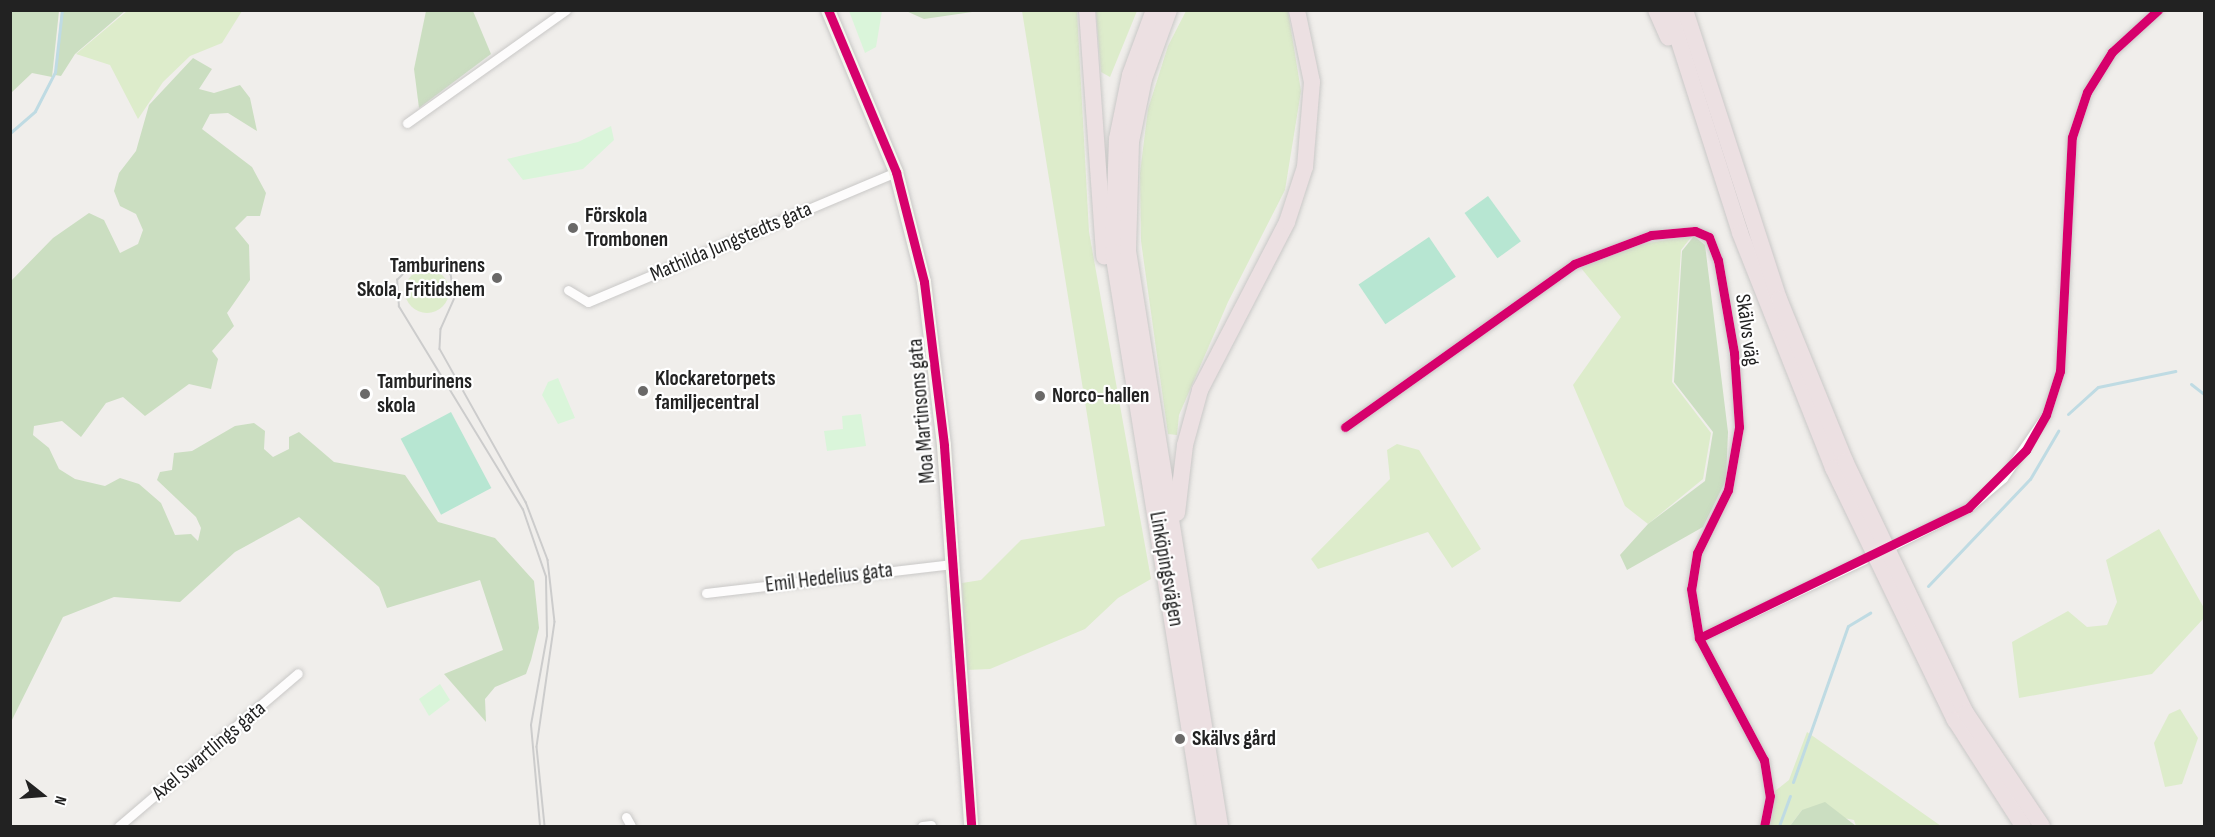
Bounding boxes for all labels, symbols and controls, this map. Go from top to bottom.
street label: Mathilda Jungstedts gata [646,197,816,287]
place label: Förskola Trombonen [585,203,668,253]
marker: Förskola Trombonen [566,221,580,235]
place label: Tamburinens Skola, Fritidshem [357,253,485,303]
marker: Tamburinens Skola, Fritidshem [490,271,504,285]
street label: Skälvs väg [1729,292,1765,368]
street label: Moa Martinsons gata [903,337,941,485]
place label: Klockaretorpets familjecentral [655,366,776,416]
place label: Tamburinens skola [377,369,472,419]
place label: Norco-hallen [1052,383,1149,409]
marker: Klockaretorpets familjecentral [636,384,650,398]
marker: Tamburinens skola [358,387,372,401]
marker: Norco-hallen [1033,389,1047,403]
street label: Linköpingsvägen [1144,510,1188,628]
street label: Emil Hedelius gata [764,558,894,598]
street label: Axel Swartlings gata [147,696,271,806]
place label: Skälvs gård [1192,726,1276,752]
marker: Skälvs gård [1173,732,1187,746]
north arrow [12,765,72,825]
text: N [49,794,70,807]

